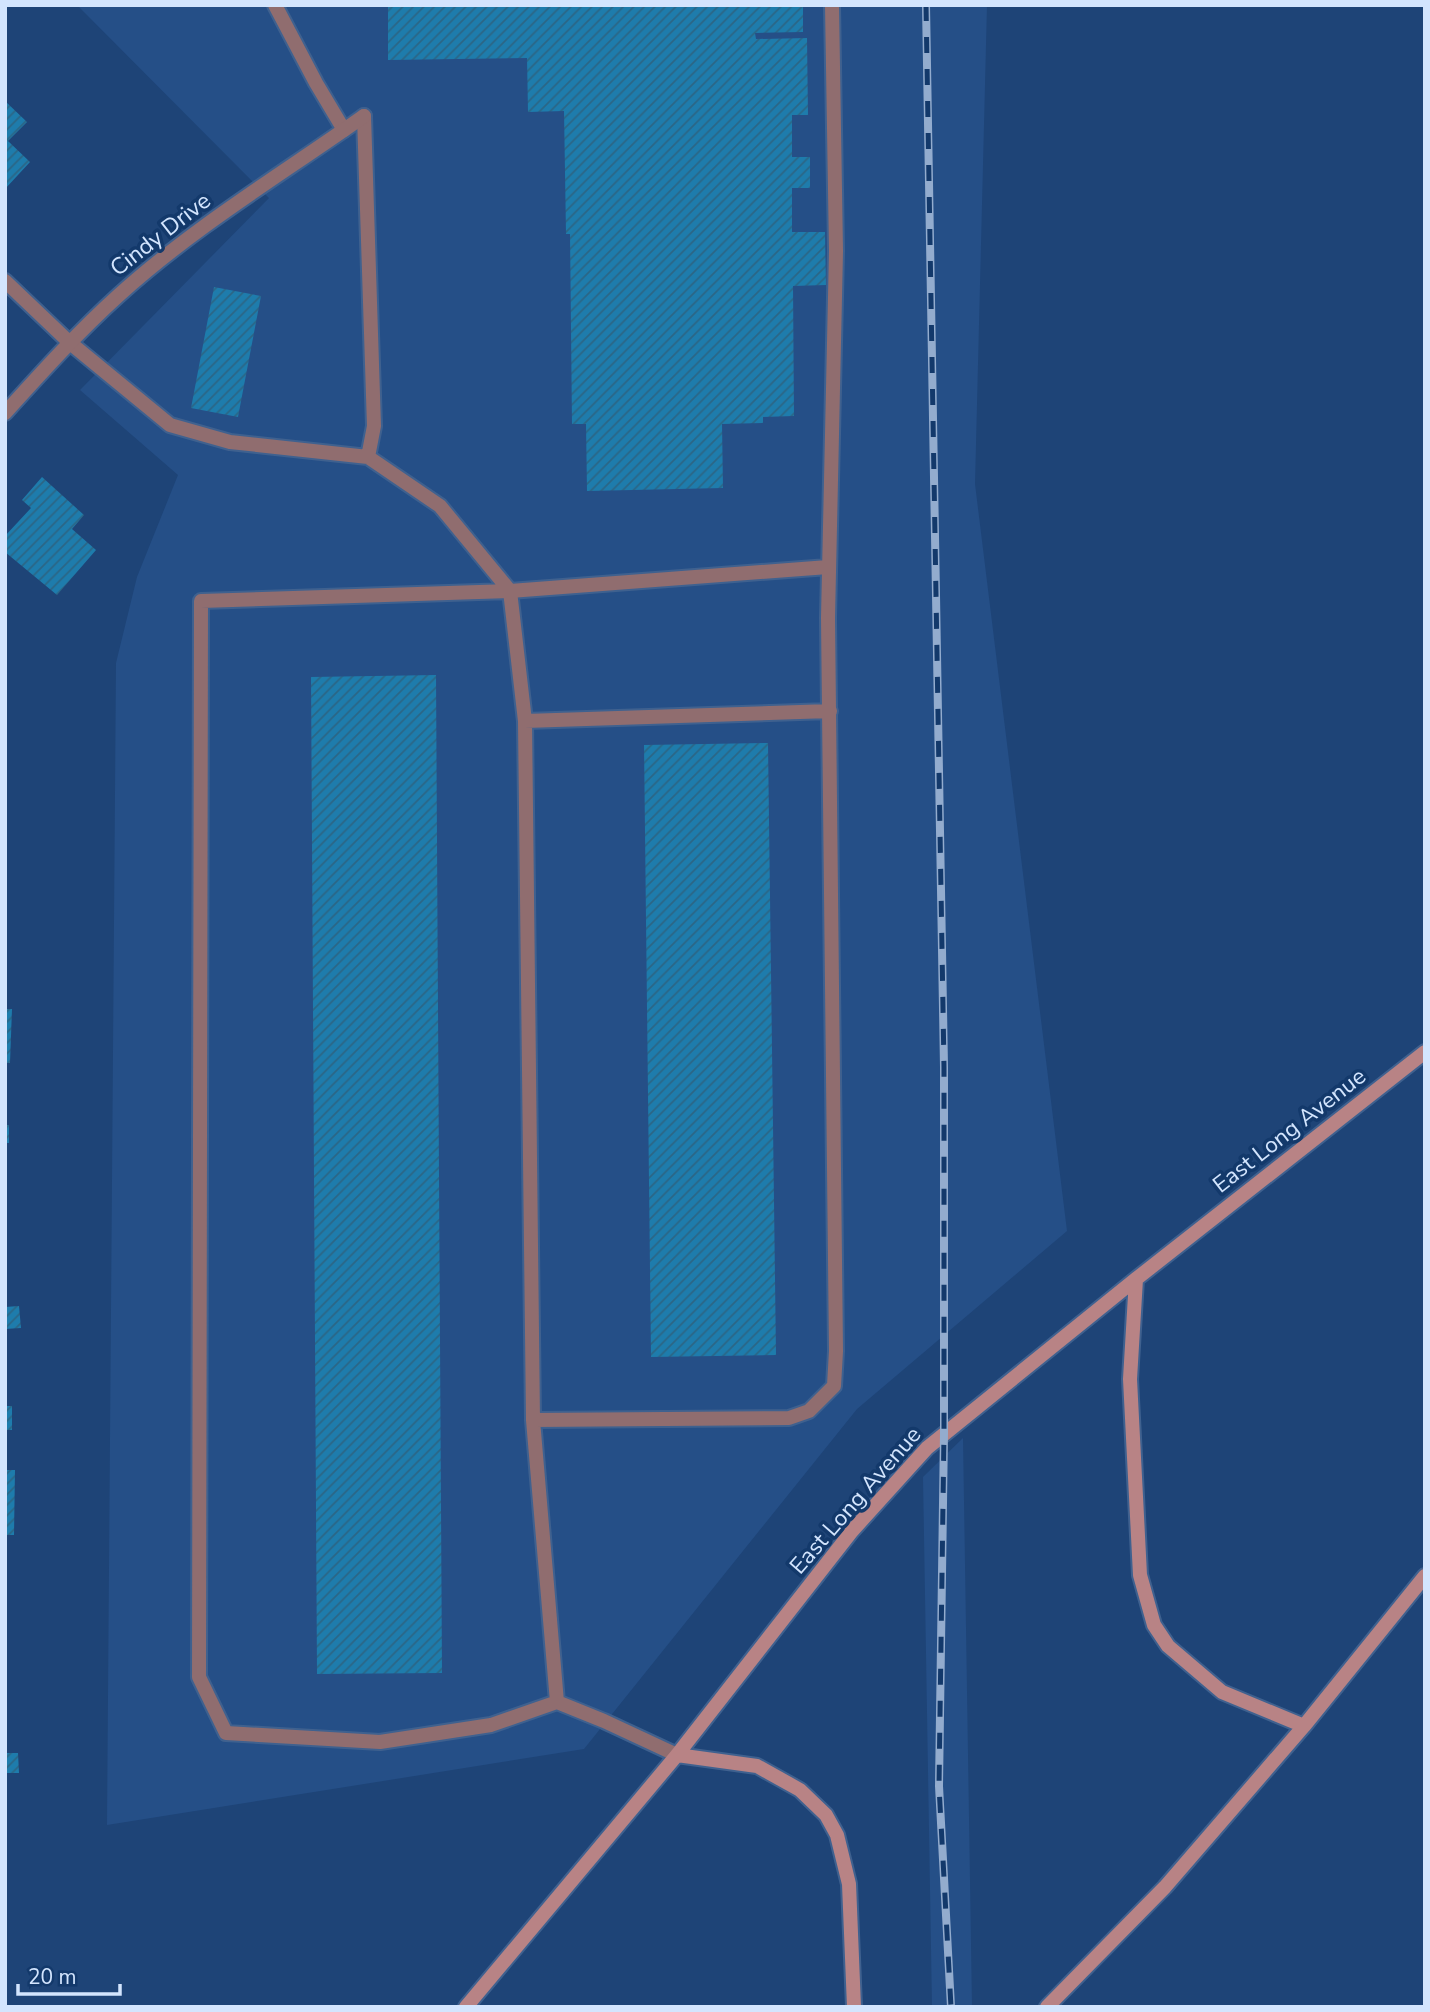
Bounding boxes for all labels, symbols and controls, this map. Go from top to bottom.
street label: Cindy Drive [104,185,217,283]
street label: East Long Avenue [1206,1061,1372,1200]
street label: East Long Avenue [783,1420,928,1581]
scale bar [18,1952,119,1996]
text: 20 m [28,1963,77,1991]

